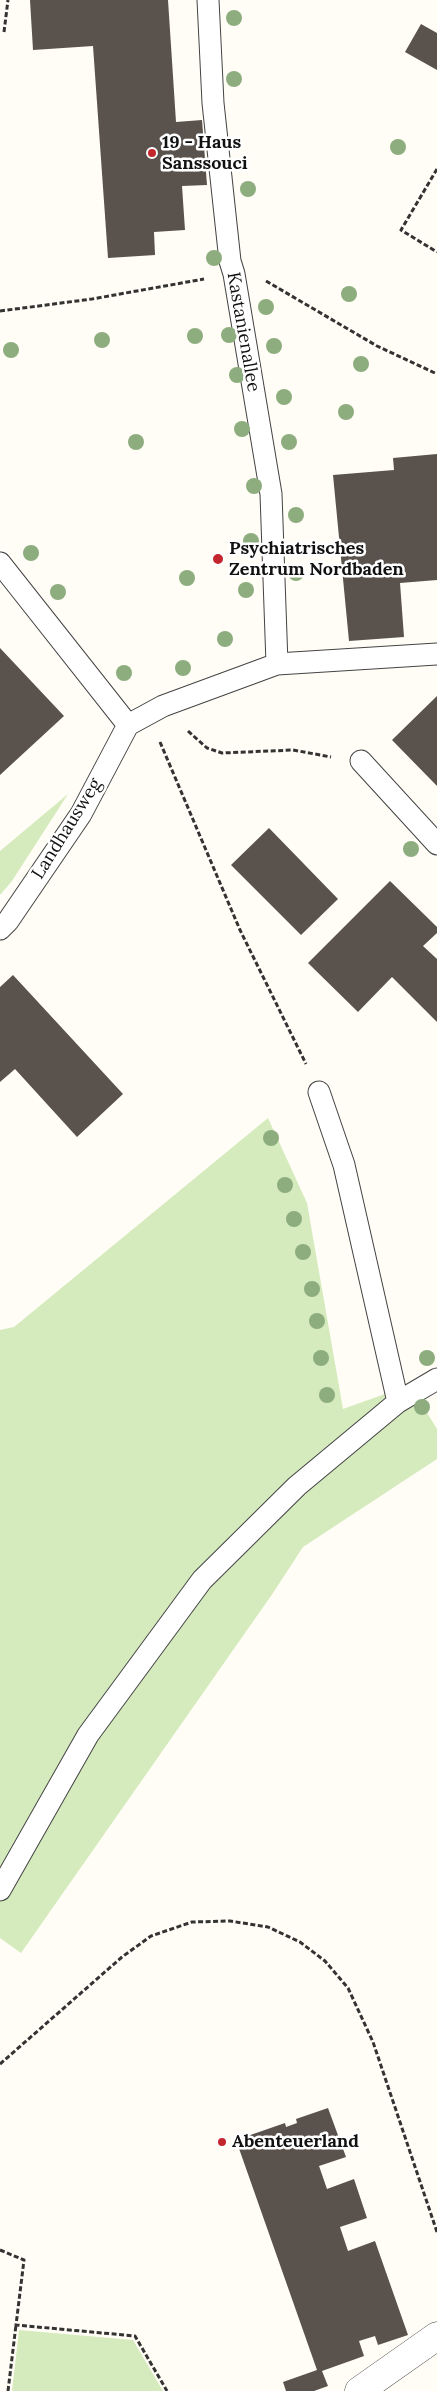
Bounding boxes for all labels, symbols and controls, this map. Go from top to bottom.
place label: 19 - Haus Sanssouci [162,132,248,174]
marker: 19 - Haus Sanssouci [146,147,158,159]
street label: Kastanienallee [222,270,264,394]
place label: Psychiatrisches Zentrum Nordbaden [229,538,404,580]
marker: Psychiatrisches Zentrum Nordbaden [211,552,225,566]
street label: Landhausweg [27,775,107,883]
place label: Abenteuerland [232,2131,359,2153]
marker: Abenteuerland [216,2136,228,2148]

